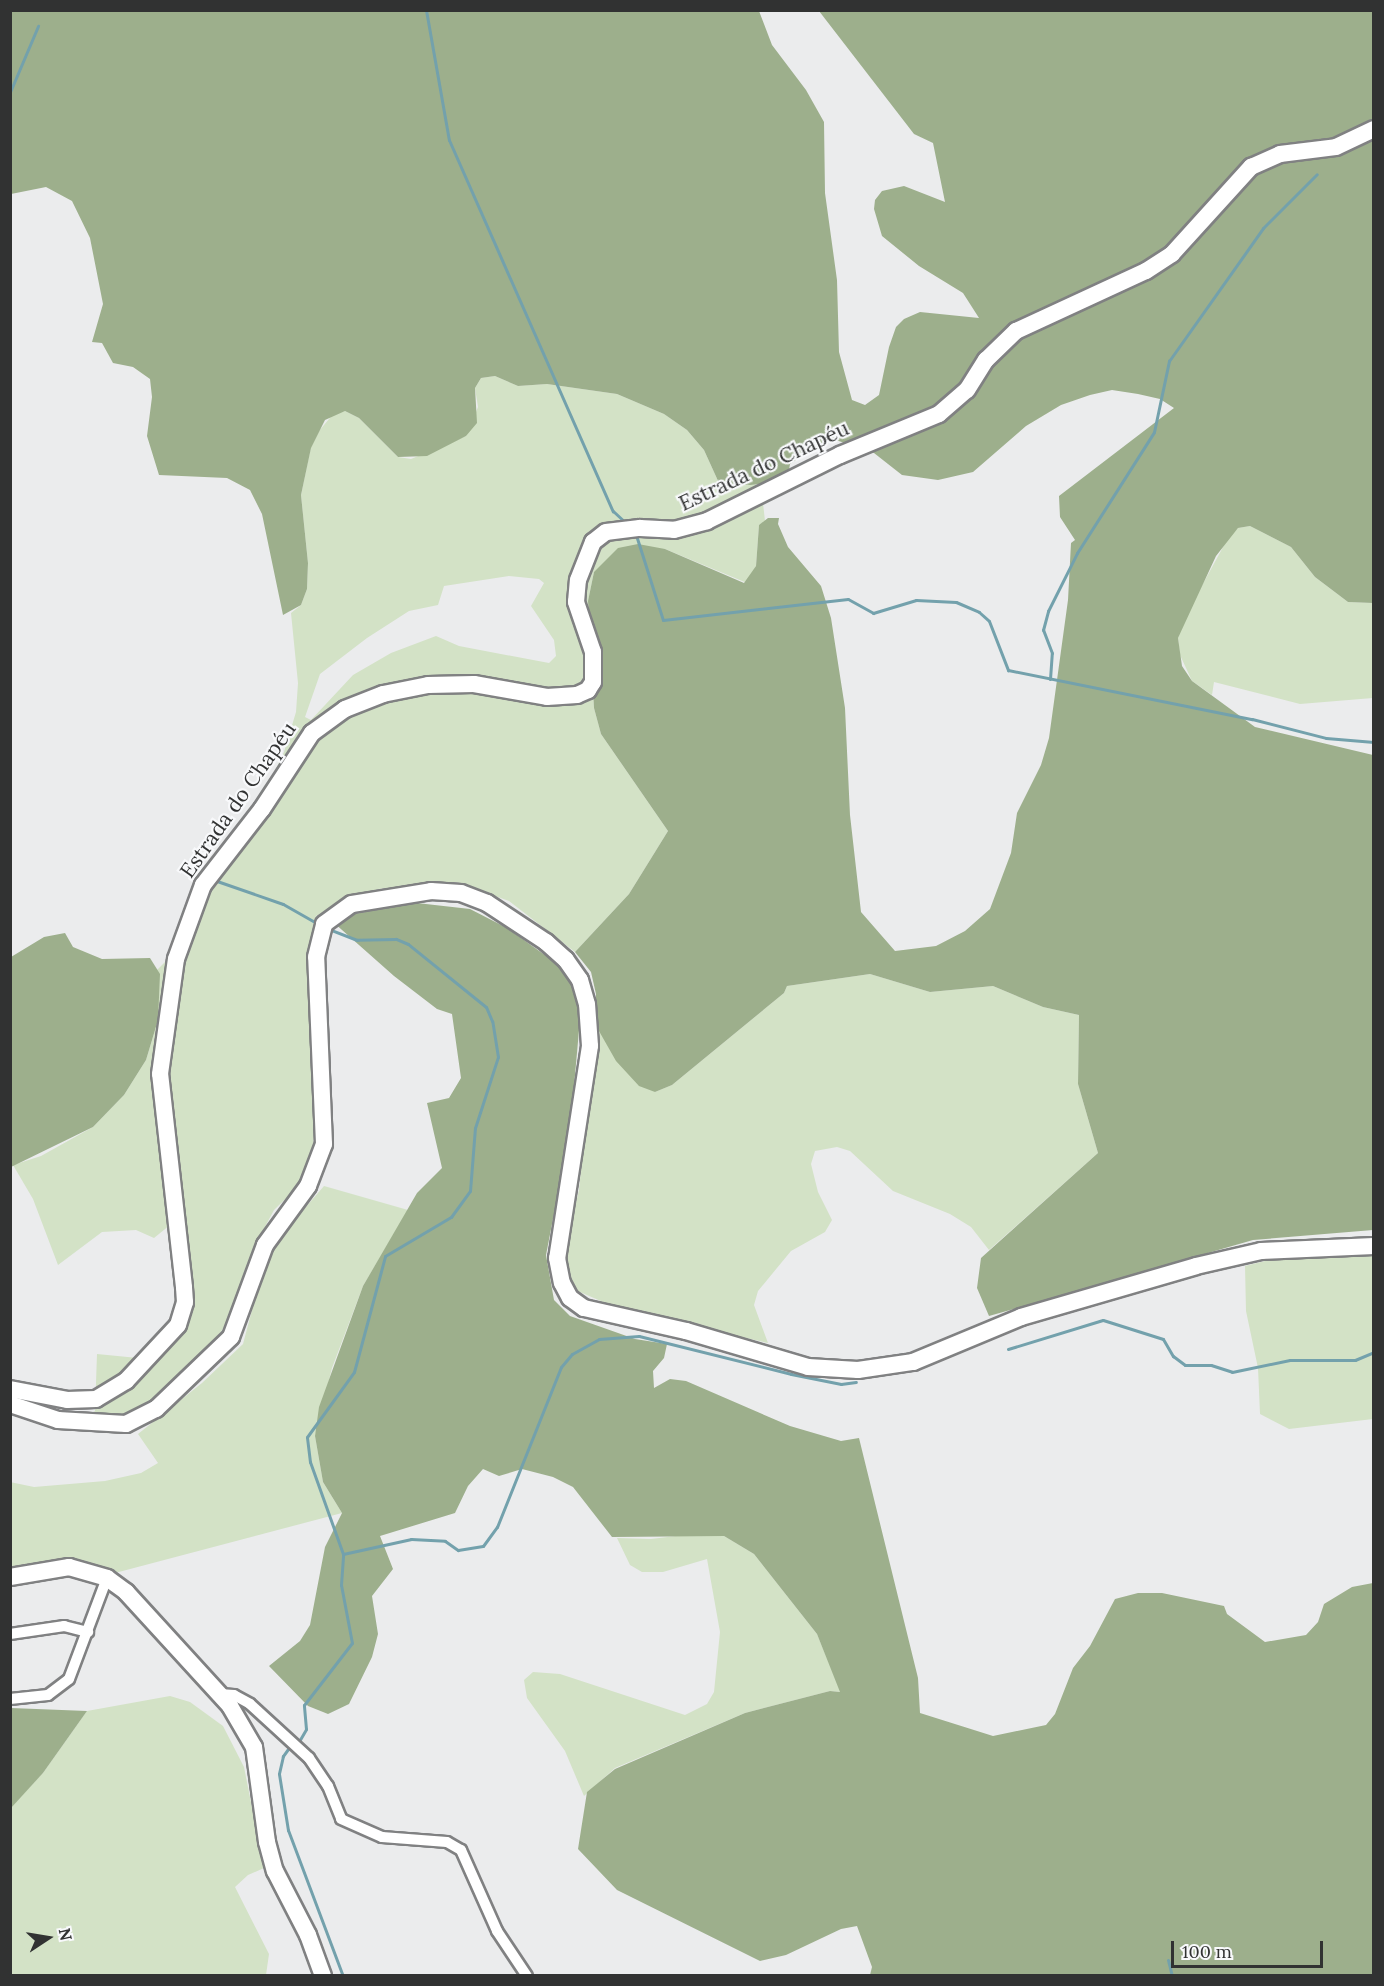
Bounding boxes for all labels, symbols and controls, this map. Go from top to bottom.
street label: Estrada do Chapéu [675,416,853,516]
street label: Estrada do Chapéu [175,717,301,883]
north arrow [18,1908,78,1968]
text: N [55,1926,77,1942]
scale bar [1174,1929,1326,1967]
text: 100 m [1182,1940,1232,1963]

